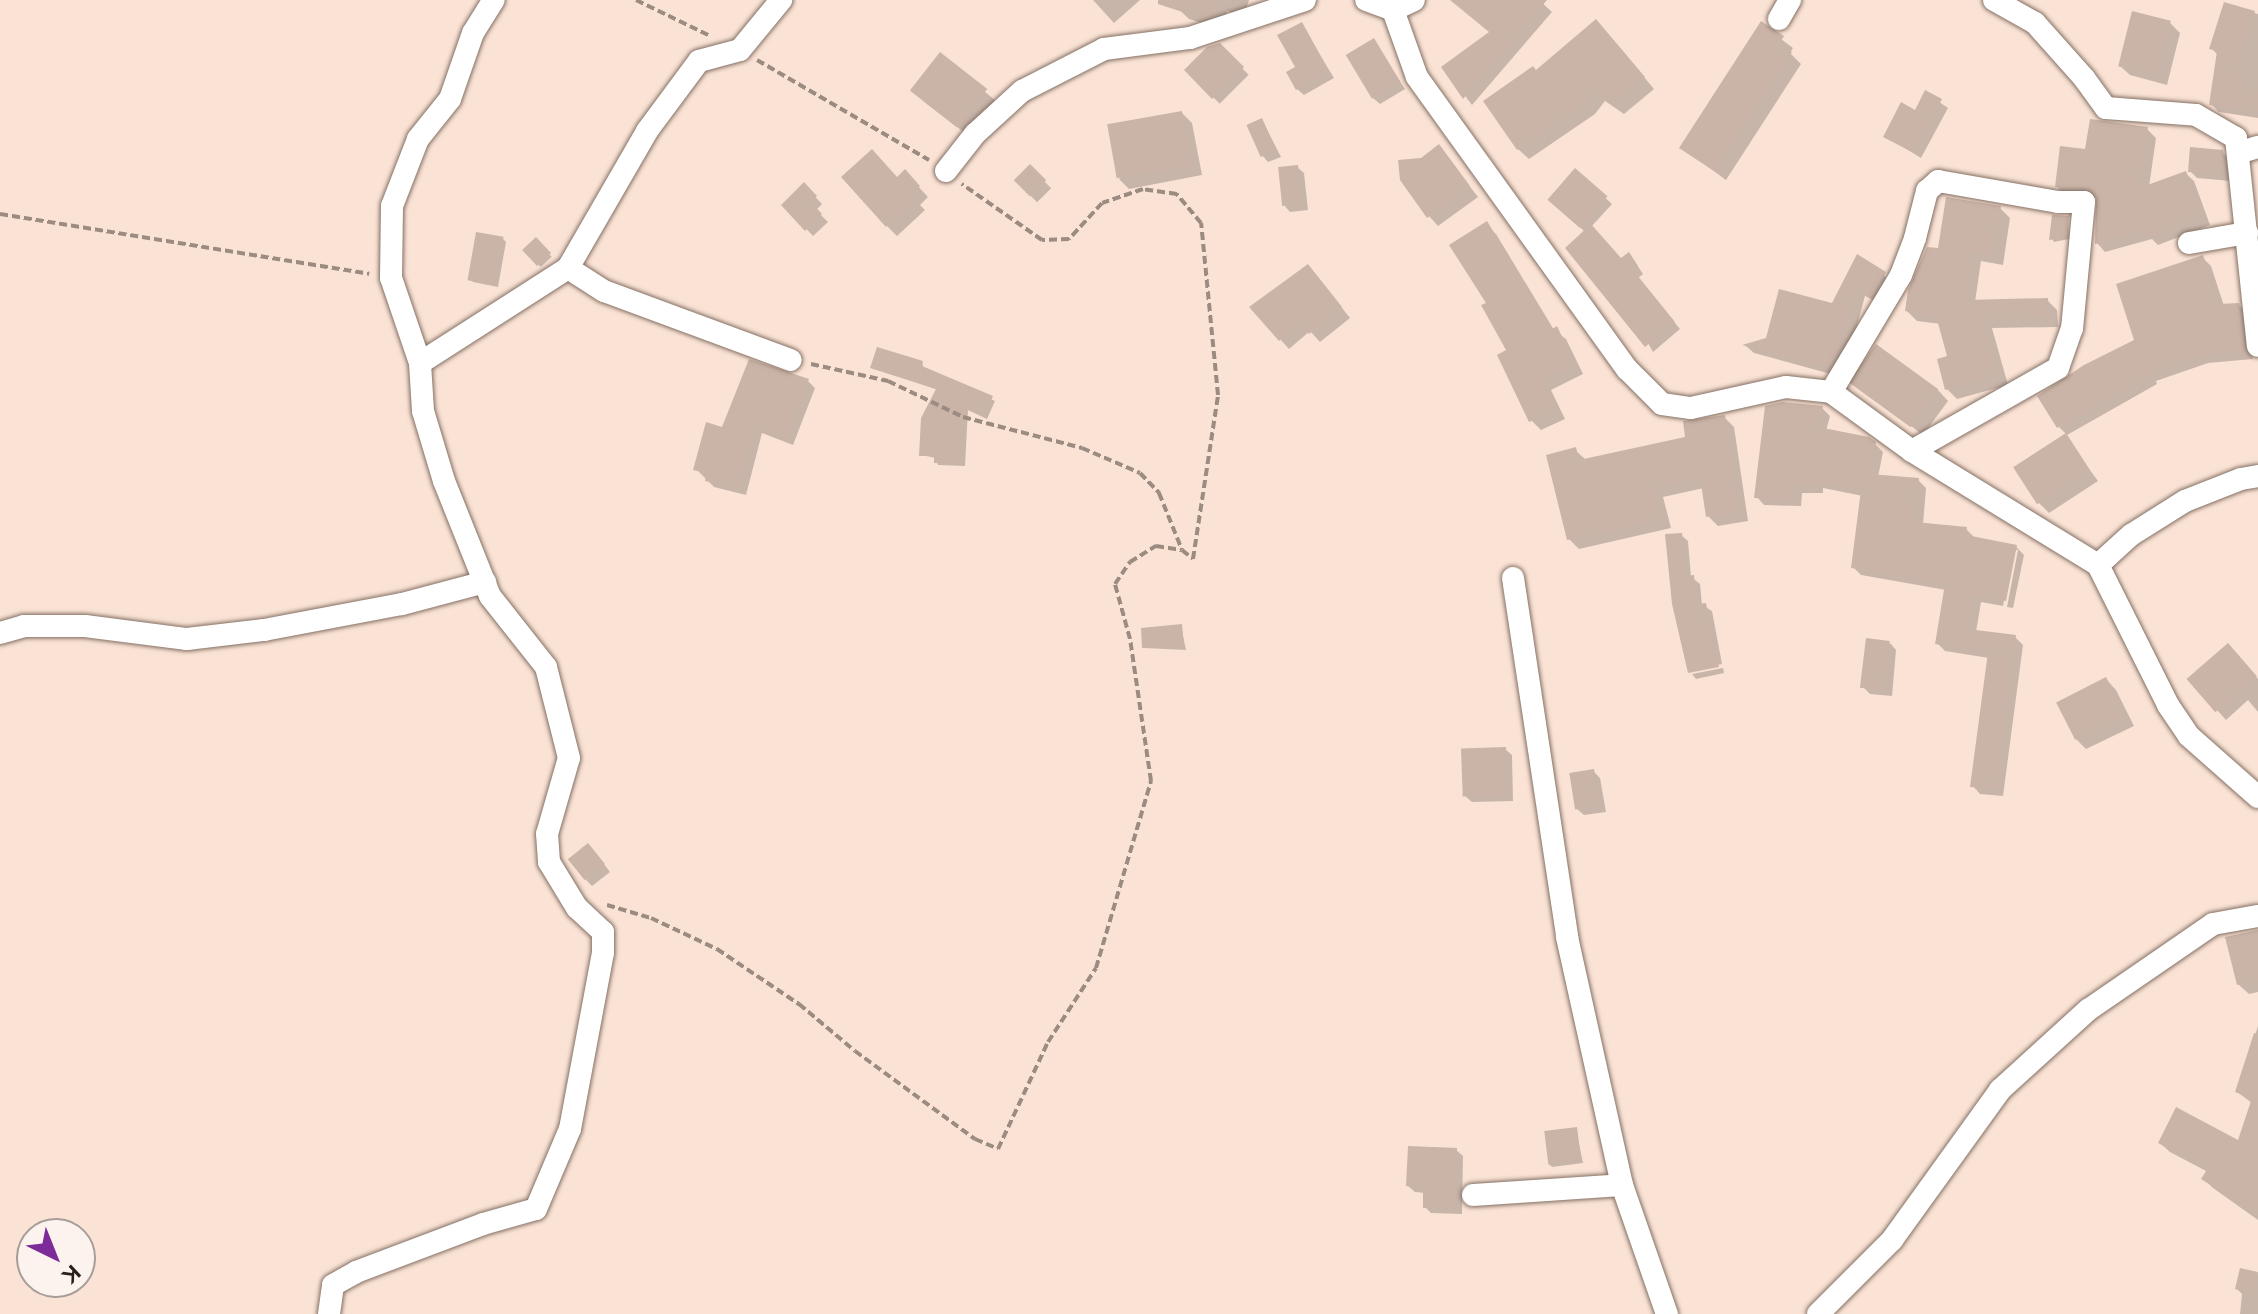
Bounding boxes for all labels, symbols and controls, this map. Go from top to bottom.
north arrow [16,1218,96,1298]
text: K [57,1260,86,1289]

